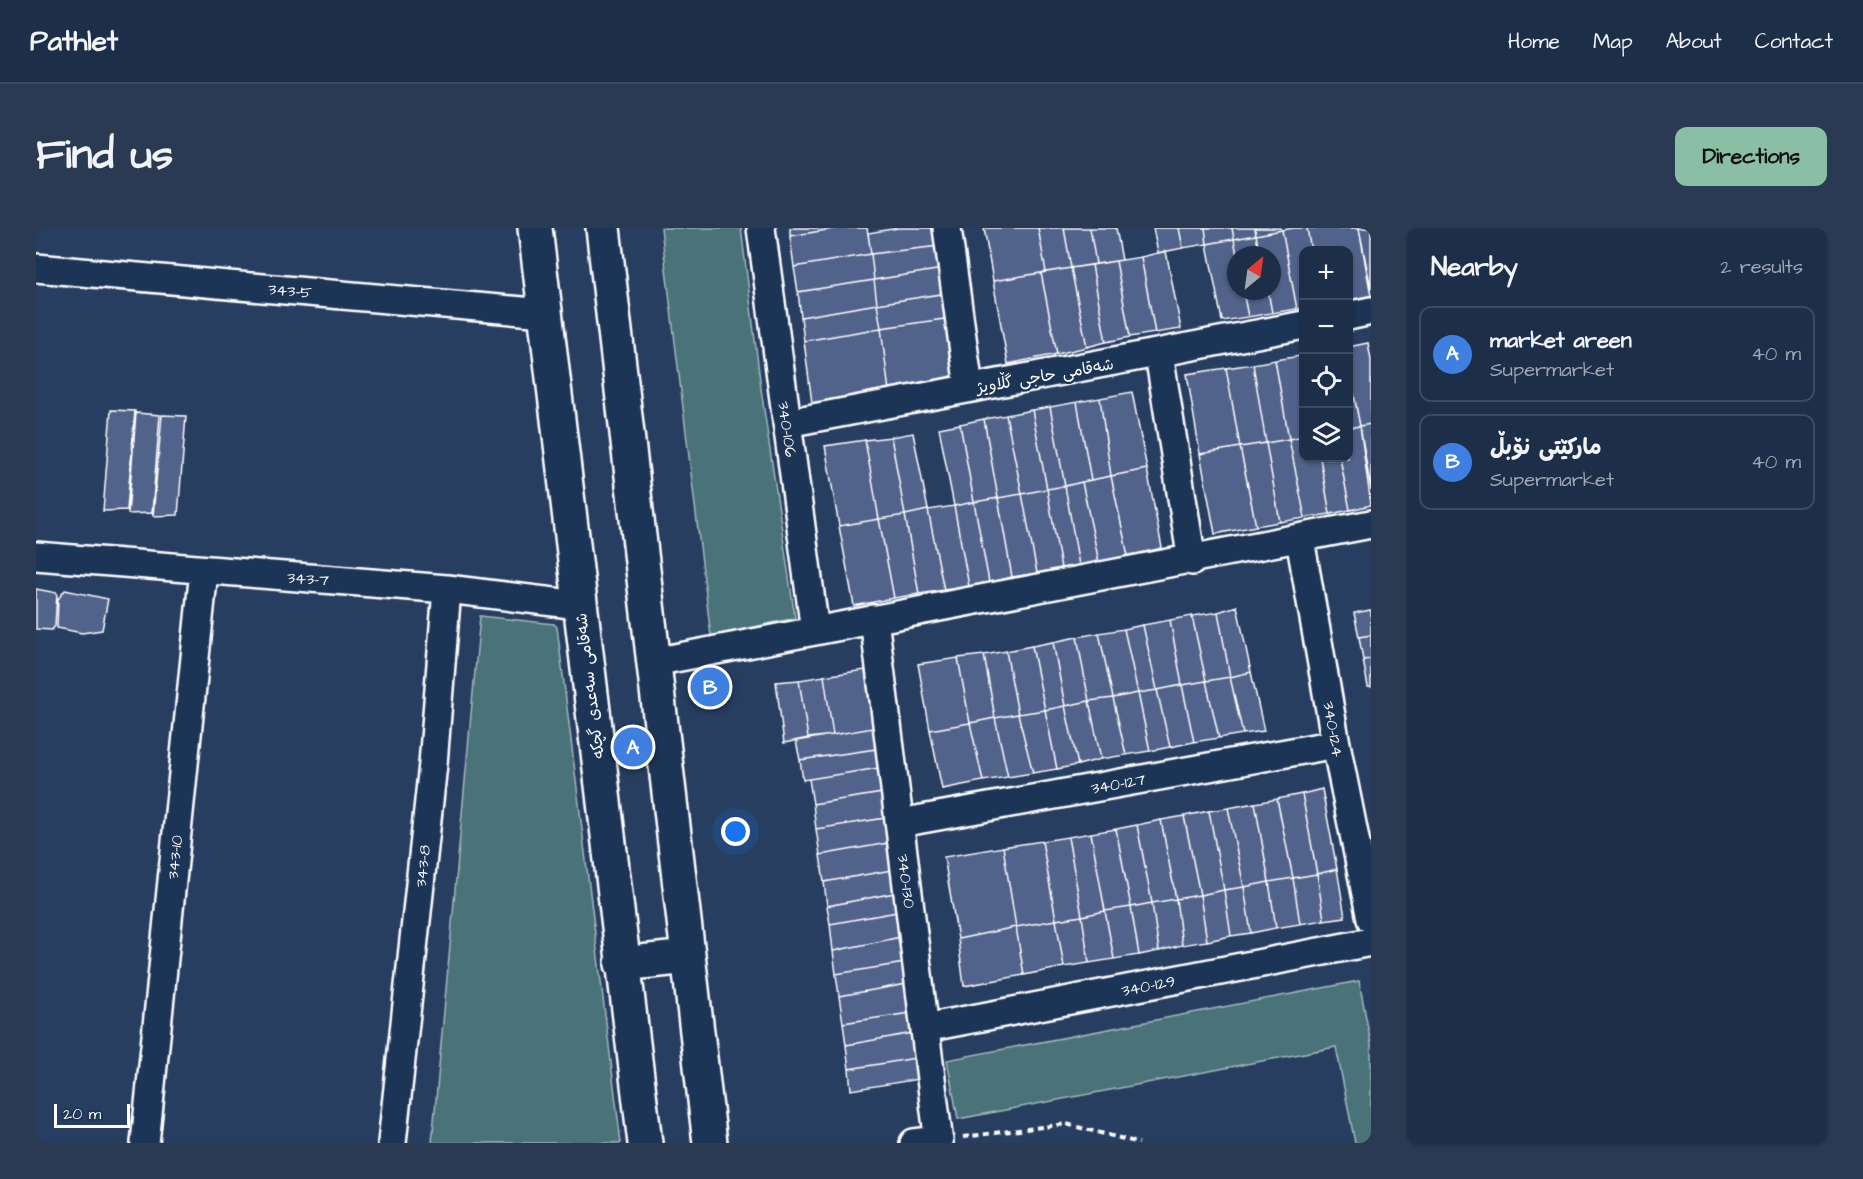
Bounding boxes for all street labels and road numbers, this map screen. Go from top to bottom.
street label: 343-5 [267,278,313,304]
street label: شەقامی حاجی گڵاویژ [973,352,1116,399]
street label: 340-106 [772,400,802,459]
street label: 343-7 [286,567,330,591]
street label: شەقامی سەعدی گچکە [570,612,610,760]
street label: 340-124 [1317,700,1349,759]
street label: 340-127 [1089,768,1147,800]
street label: 343-10 [162,834,188,880]
street label: 343-8 [410,844,436,888]
street label: 340-130 [892,853,920,909]
street label: 340-129 [1119,970,1177,1002]

